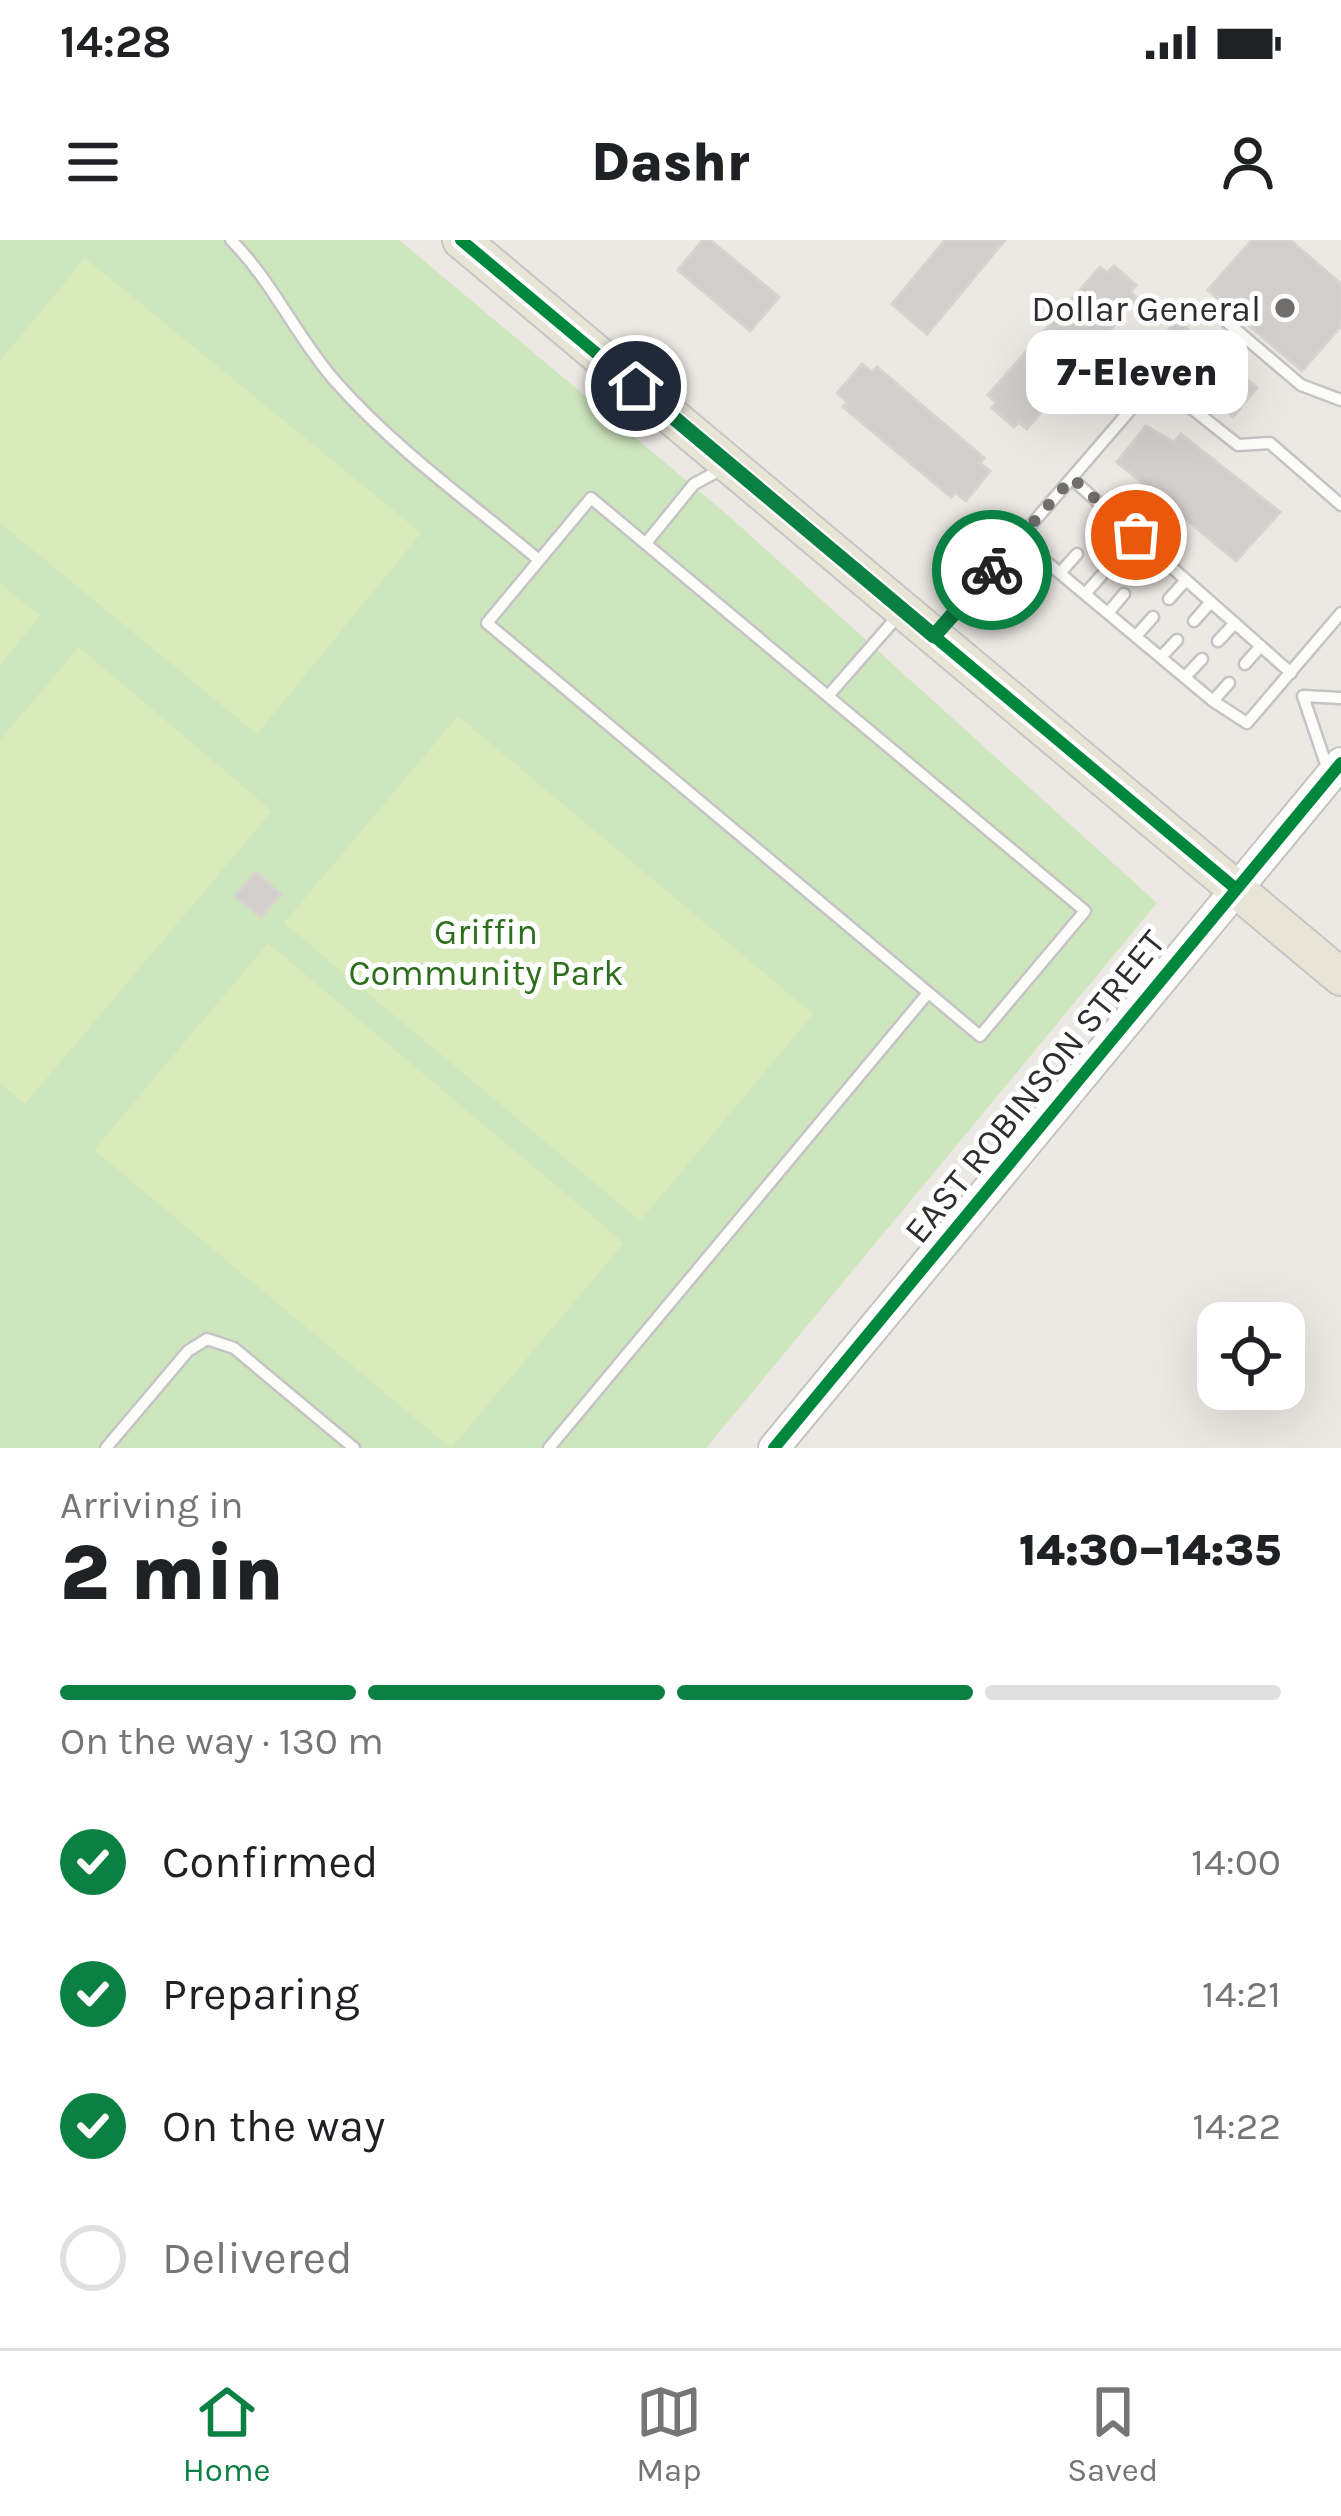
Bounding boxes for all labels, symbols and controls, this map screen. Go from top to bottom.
text: 14:28 [60,16,171,68]
icon: menu [60,129,126,195]
icon: person [1215,129,1281,195]
text: Dashr [591,130,750,194]
place label: Dollar General [1031,288,1261,330]
marker: Dollar General [1272,295,1298,321]
callout: 7-Eleven [1025,331,1247,415]
pin [585,335,687,437]
text: 7-Eleven [1056,349,1218,395]
icon: home [603,353,669,419]
pin [1085,484,1187,586]
icon: bag [1103,502,1169,568]
courier [932,510,1052,630]
icon: bike [959,537,1025,603]
park label: Griffin Community Park [348,911,624,994]
street label: EAST ROBINSON STREET [896,922,1174,1251]
map controls [1197,1302,1305,1410]
button: locate [1197,1302,1305,1410]
text: Arriving in [60,1482,243,1528]
text: 14:30–14:35 [1019,1524,1281,1576]
text: 2 min [60,1527,284,1619]
text: On the way · 130 m [60,1718,384,1764]
icon: check [60,1829,126,1895]
text: Confirmed [162,1836,378,1888]
text: 14:00 [1191,1839,1281,1885]
icon: check [60,1961,126,2027]
text: Preparing [162,1968,360,2020]
text: 14:21 [1202,1971,1281,2017]
icon: check [60,2093,126,2159]
text: On the way [162,2100,385,2152]
text: 14:22 [1192,2103,1281,2149]
text: Delivered [162,2232,353,2284]
tab: Home [183,2379,271,2489]
tab: Map [636,2379,702,2489]
tab: Saved [1067,2379,1158,2489]

